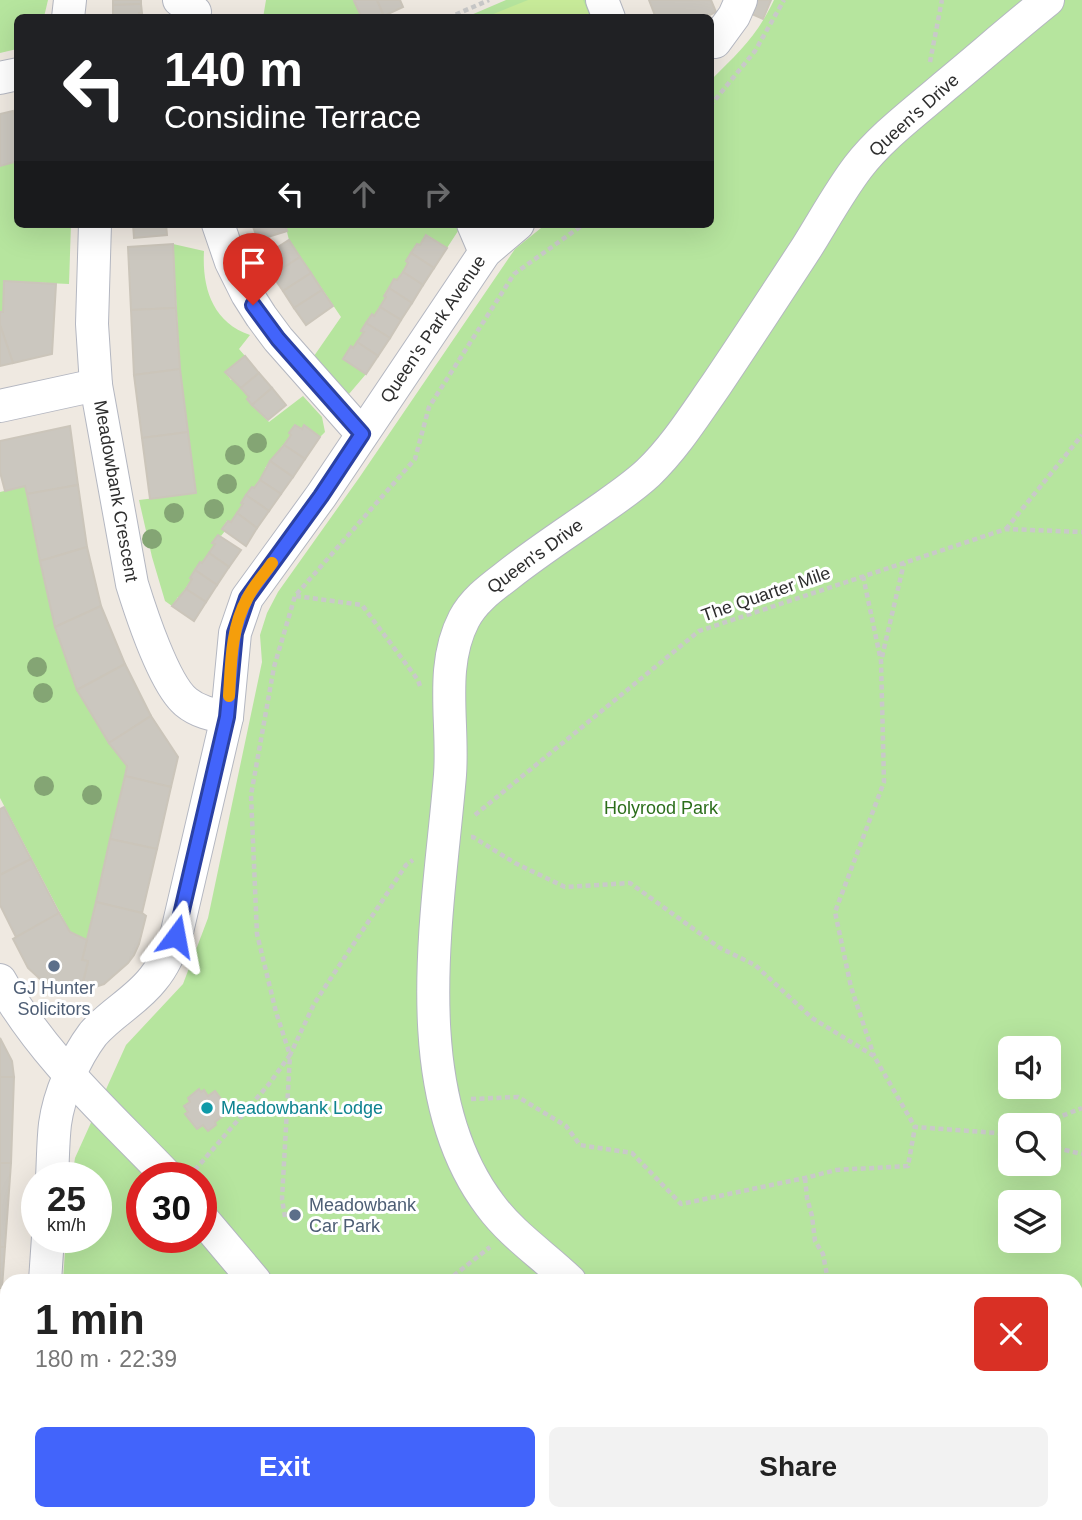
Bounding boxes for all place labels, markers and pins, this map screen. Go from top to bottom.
pin [223,233,283,305]
marker: GJ Hunter Solicitors [46,958,62,974]
place label: GJ Hunter Solicitors [13,978,95,1019]
place label: Meadowbank Lodge [221,1098,383,1118]
marker: Meadowbank Lodge [199,1100,215,1116]
place label: Meadowbank Car Park [309,1195,417,1236]
marker: Meadowbank Car Park [287,1207,303,1223]

